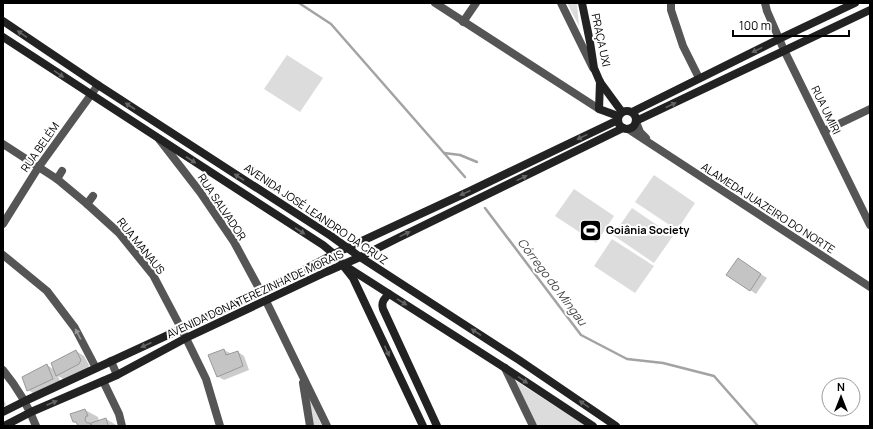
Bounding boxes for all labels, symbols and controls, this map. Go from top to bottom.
street label: PRAÇA UXI [589,12,614,68]
scale bar [733,12,849,38]
text: 100 m [739,17,771,34]
one-way arrow [17,30,27,38]
one-way arrow [751,47,762,53]
one-way arrow [53,70,65,77]
street label: RUA UMIRI [808,83,845,137]
one-way arrow [666,101,677,108]
one-way arrow [125,102,136,110]
street label: RUA BELÉM [17,119,62,175]
one-way arrow [577,134,588,140]
one-way arrow [186,156,196,164]
street label: ALAMEDA JUAZEIRO DO NORTE [699,159,838,256]
street label: AVENIDA JOSÉ LEANDRO DA CRUZ [241,160,391,268]
street label: RUA SALVADOR [195,171,250,243]
one-way arrow [234,173,245,181]
one-way arrow [516,174,527,181]
one-way arrow [459,190,471,196]
street label: RUA MANAUS [114,214,169,277]
sports icon: Goiânia Society [577,217,603,243]
place label: Goiânia Society [606,222,690,237]
one-way arrow [295,227,305,235]
one-way arrow [399,231,410,237]
water label: Córrego do Mingau [514,235,591,330]
street label: AVENIDA DONA TEREZINHA DE MORAIS [164,246,346,341]
one-way arrow [396,299,408,306]
one-way arrow [75,328,81,340]
one-way arrow [471,328,481,336]
one-way arrow [140,342,152,348]
one-way arrow [384,345,390,357]
one-way arrow [518,376,528,384]
north arrow [821,377,861,417]
text: N [837,379,845,394]
one-way arrow [47,400,59,406]
one-way arrow [579,400,589,408]

